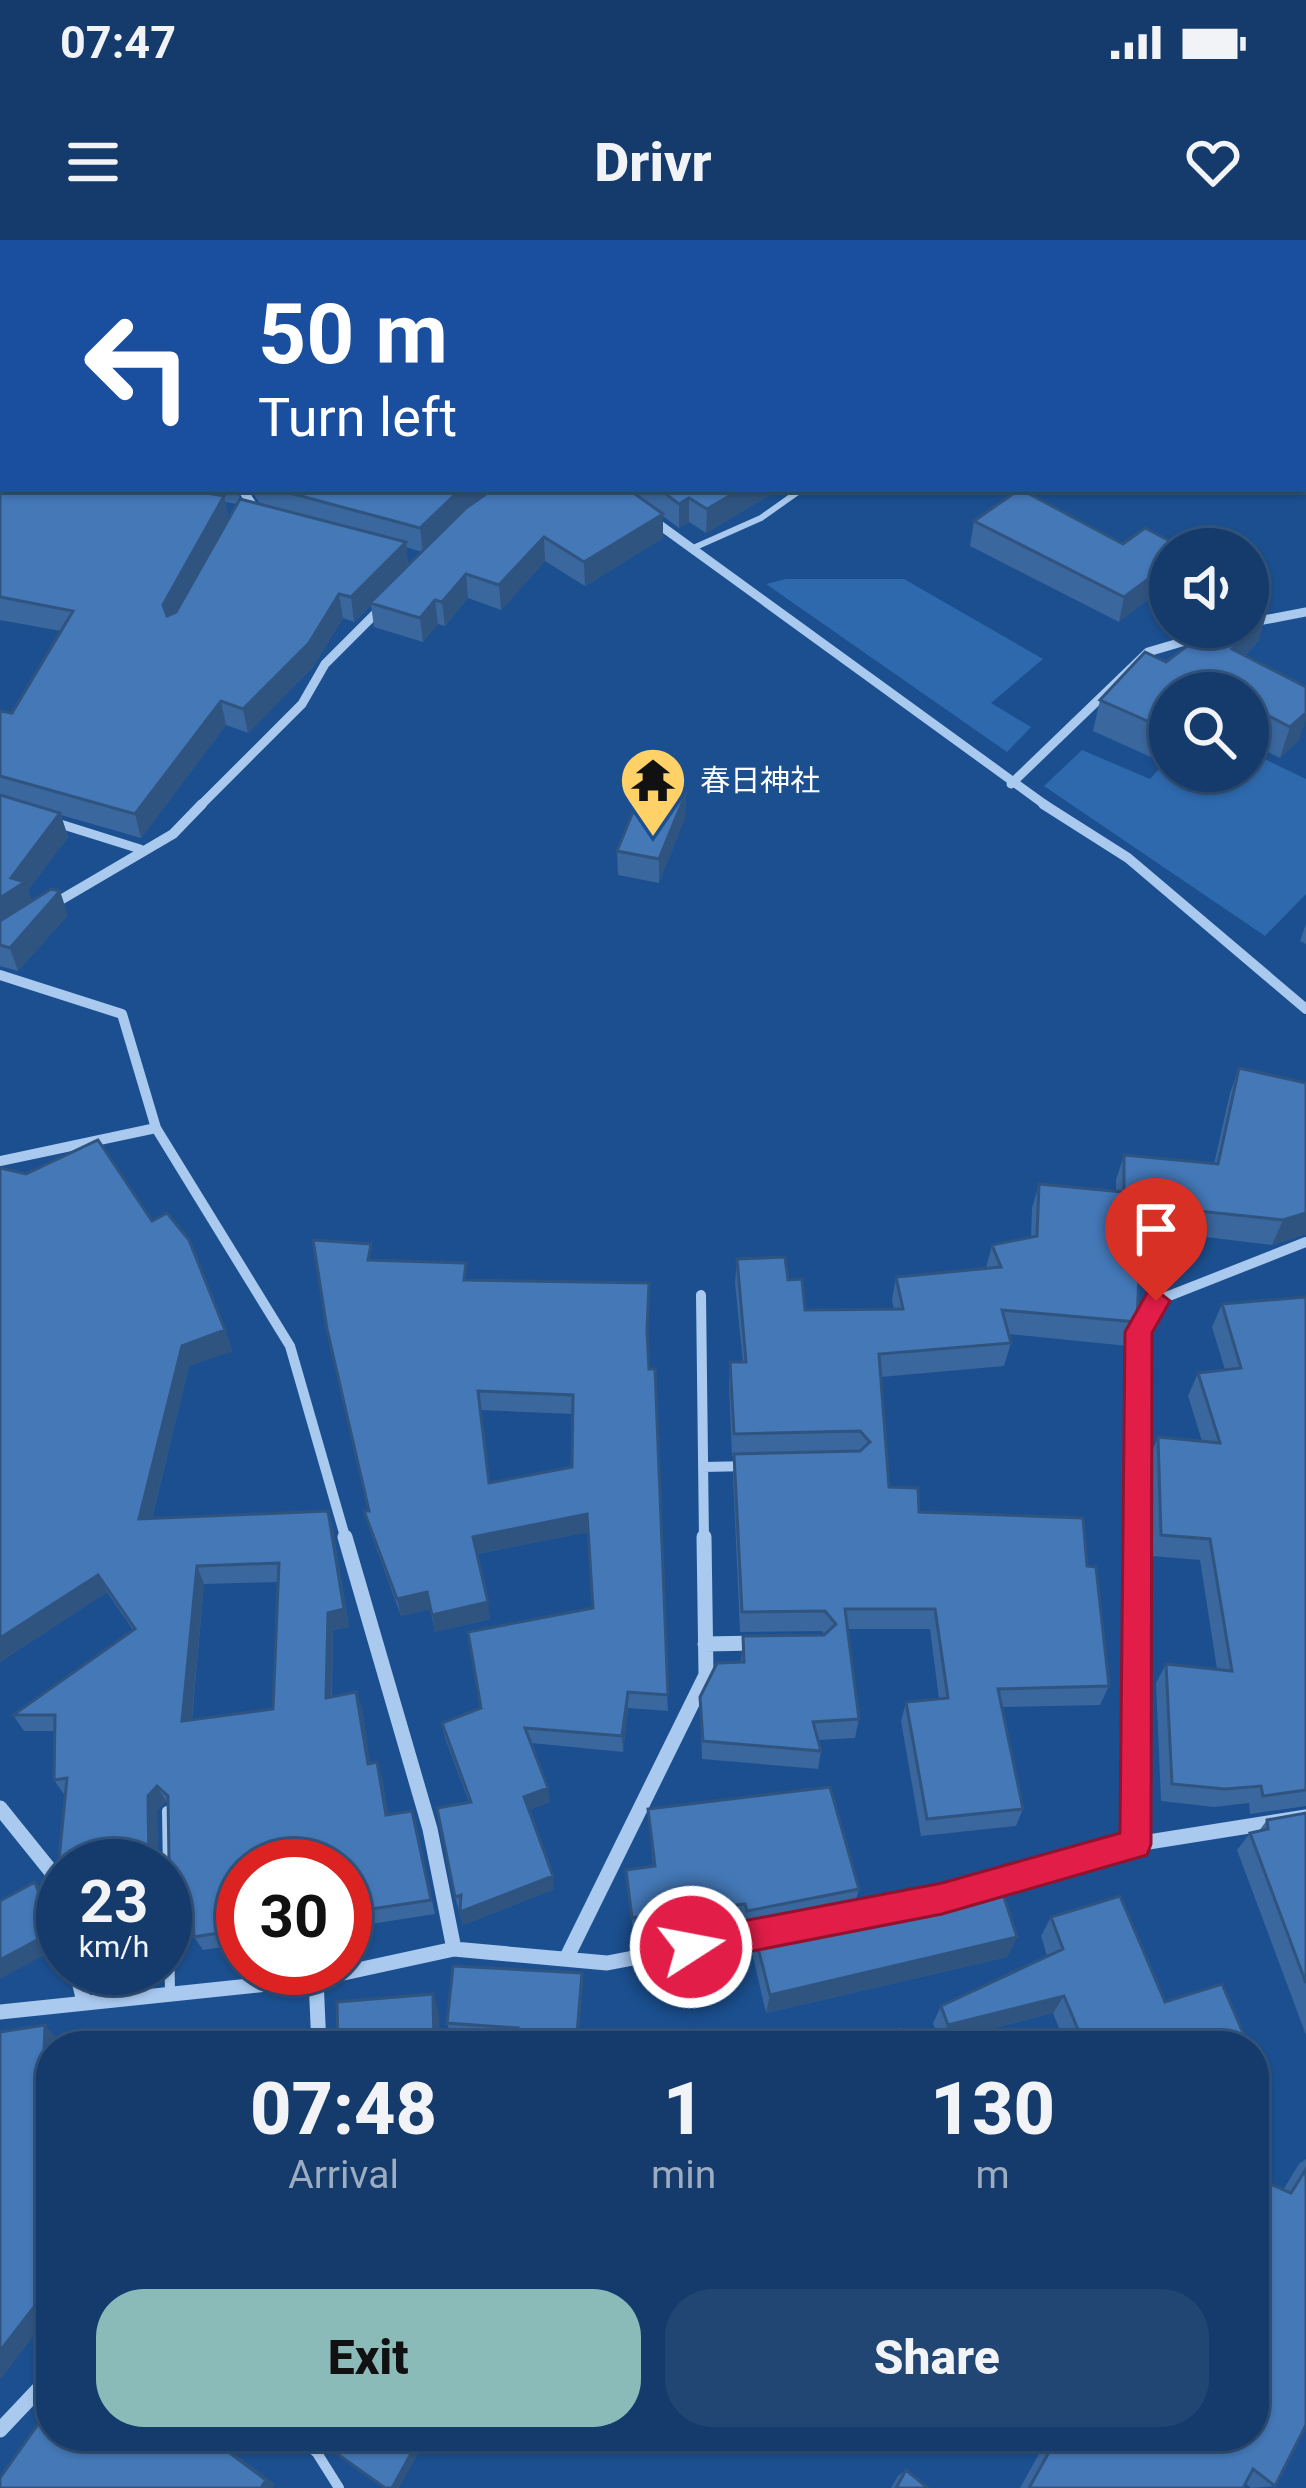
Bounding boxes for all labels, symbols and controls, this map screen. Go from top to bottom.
text: 07:47 [60,16,176,69]
icon: menu [60,129,126,195]
icon: heart [1180,129,1246,195]
text: Drivr [594,131,712,194]
text: 50 m [258,285,448,384]
icon: left [60,288,216,444]
text: Turn left [258,386,457,449]
map controls [1149,528,1269,792]
button: sound [1149,528,1269,648]
button: search [1149,672,1269,792]
temple icon: 春日神社 [618,745,688,839]
place label: 春日神社 [700,763,820,798]
pin [1105,1178,1207,1301]
icon: arrive [1123,1196,1189,1262]
speed limit sign: 30 [216,1839,372,1995]
text: 23 [80,1866,148,1937]
position arrow [628,1884,754,2010]
text: km/h [79,1929,149,1964]
text: 07:48 [250,2067,437,2152]
text: 1 [663,2067,704,2152]
text: 130 [930,2067,1055,2152]
text: Arrival [288,2152,399,2198]
text: min [651,2152,716,2198]
text: m [976,2152,1010,2198]
button: Exit [96,2289,641,2427]
button: Share [665,2289,1209,2427]

